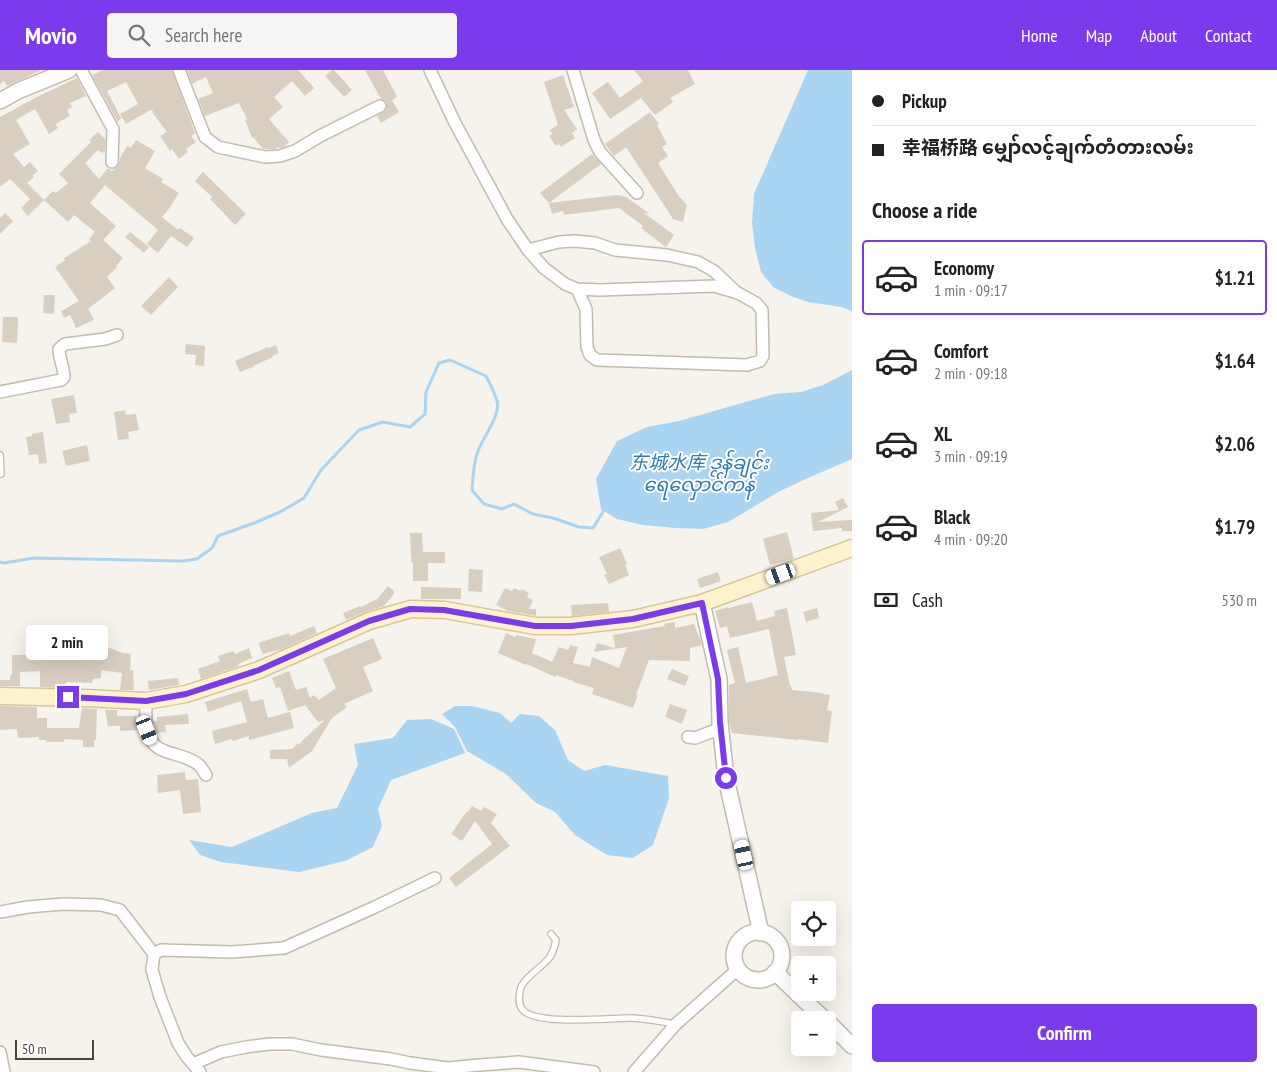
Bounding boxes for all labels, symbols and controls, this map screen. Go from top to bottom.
search box [107,13,457,58]
text: Movio [25,20,77,51]
icon: search [125,21,153,49]
text: Search here [165,23,242,47]
text: Home [1021,24,1058,47]
text: Map [1086,24,1112,47]
text: About [1140,24,1177,47]
text: Contact [1205,24,1252,47]
text: Pickup [902,89,947,113]
text: 幸福桥路 မျှော်လင့်ချက်တံတားလမ်း [902,135,1194,159]
text: Choose a ride [872,196,977,224]
icon: car [874,255,919,300]
text: Economy [934,256,994,280]
text: $1.21 [1215,266,1255,290]
text: 1 min · 09:17 [934,280,1008,300]
icon: car [874,338,919,383]
text: Comfort [934,339,988,363]
text: $1.64 [1215,349,1255,373]
text: 2 min · 09:18 [934,363,1008,383]
icon: car [874,421,919,466]
text: XL [934,422,952,446]
text: $2.06 [1215,432,1255,456]
text: 3 min · 09:19 [934,446,1008,466]
water label: 东城水库 ဒွန်ချင်း ရေလှောင်ကန် [629,449,770,500]
icon: car [874,504,919,549]
text: Black [934,505,970,529]
text: $1.79 [1215,515,1255,539]
text: 4 min · 09:20 [934,529,1008,549]
car [764,562,797,586]
icon: cash [872,586,900,614]
text: Cash [912,588,943,612]
text: 530 m [1222,590,1257,610]
callout: 2 min [27,624,109,660]
text: 2 min [51,632,83,652]
route end [57,686,79,708]
car [134,713,159,747]
route start [715,767,737,789]
car [733,839,754,871]
map controls [791,901,836,1056]
button: locate [791,901,836,946]
button: + [791,956,836,1001]
button: Confirm [872,1004,1257,1062]
button: − [791,1011,836,1056]
scale bar [15,1037,94,1060]
text: 50 m [22,1040,47,1058]

